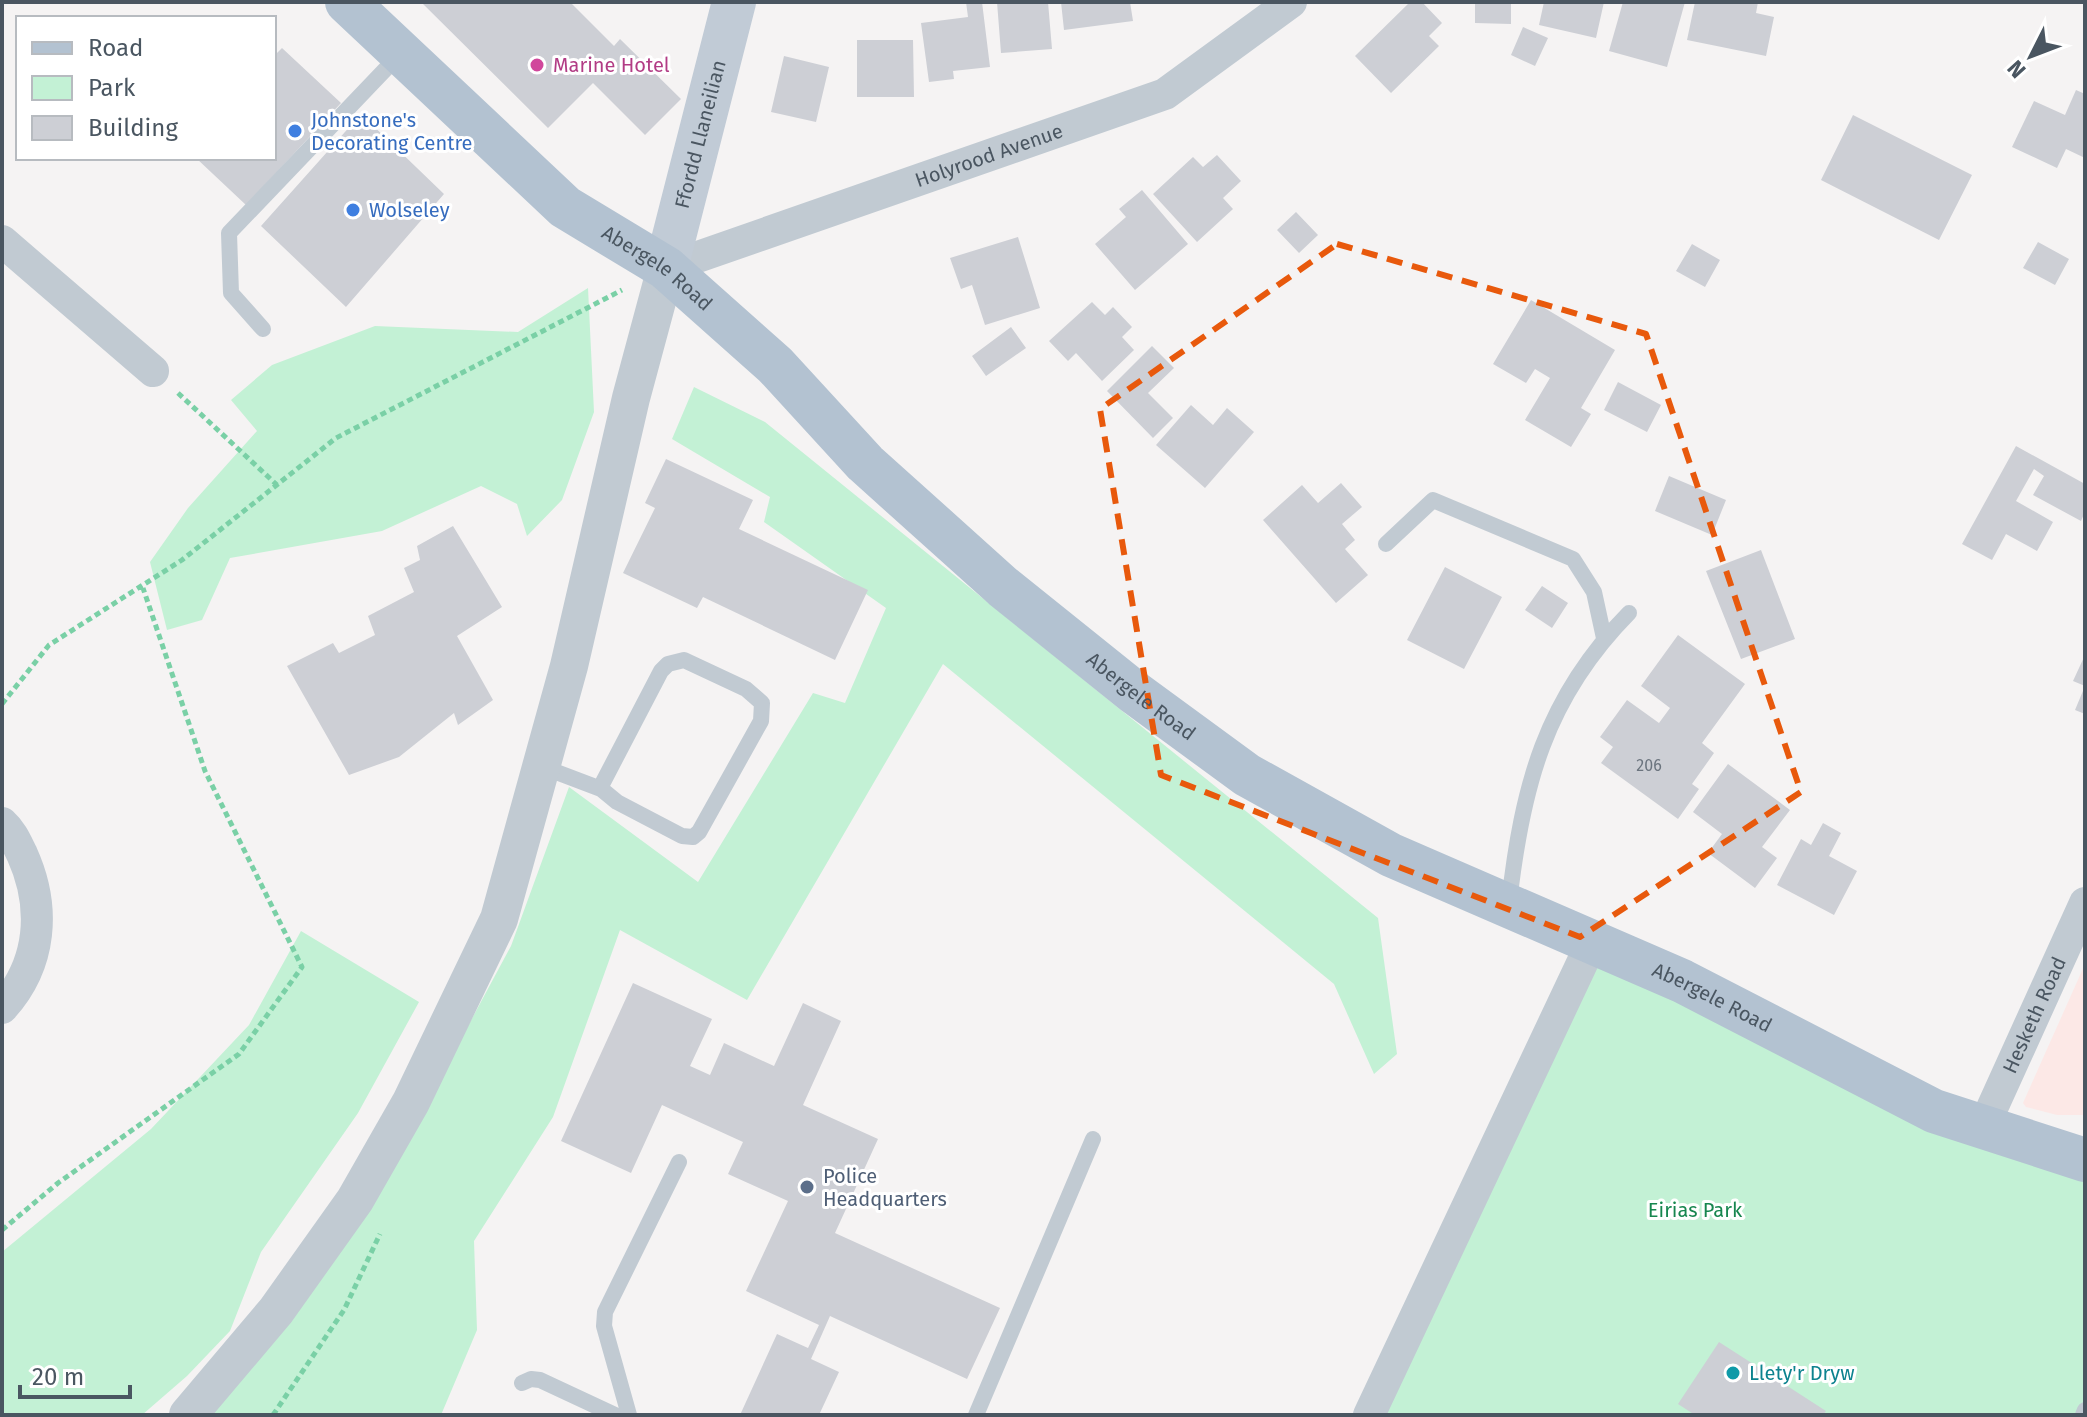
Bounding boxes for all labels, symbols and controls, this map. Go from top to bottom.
legend [16,16,276,160]
north arrow [1991,16,2071,96]
text: Road [88,34,143,62]
place label: Marine Hotel [553,53,670,77]
text: N [2002,55,2031,84]
marker: Marine Hotel [528,56,546,74]
street label: Ffordd Llaneilian [670,57,731,211]
text: Park [88,74,136,102]
place label: Johnstone's Decorating Centre [311,108,472,155]
text: Building [88,114,178,142]
street label: Holyrood Avenue [912,119,1066,192]
marker: Johnstone's Decorating Centre [286,122,304,140]
place label: Wolseley [369,198,450,222]
marker: Wolseley [344,201,362,219]
street label: Abergele Road [598,220,717,316]
street label: Abergele Road [1082,647,1200,745]
house number: 206 [1636,756,1662,775]
street label: Hesketh Road [1997,953,2071,1077]
street label: Abergele Road [1649,958,1776,1037]
place label: Police Headquarters [823,1164,947,1211]
marker: Police Headquarters [798,1178,816,1196]
park label: Eirias Park [1648,1198,1743,1222]
scale bar [20,1349,130,1399]
place label: Llety'r Dryw [1749,1361,1855,1385]
text: 20 m [32,1363,84,1391]
marker: Llety'r Dryw [1724,1364,1742,1382]

